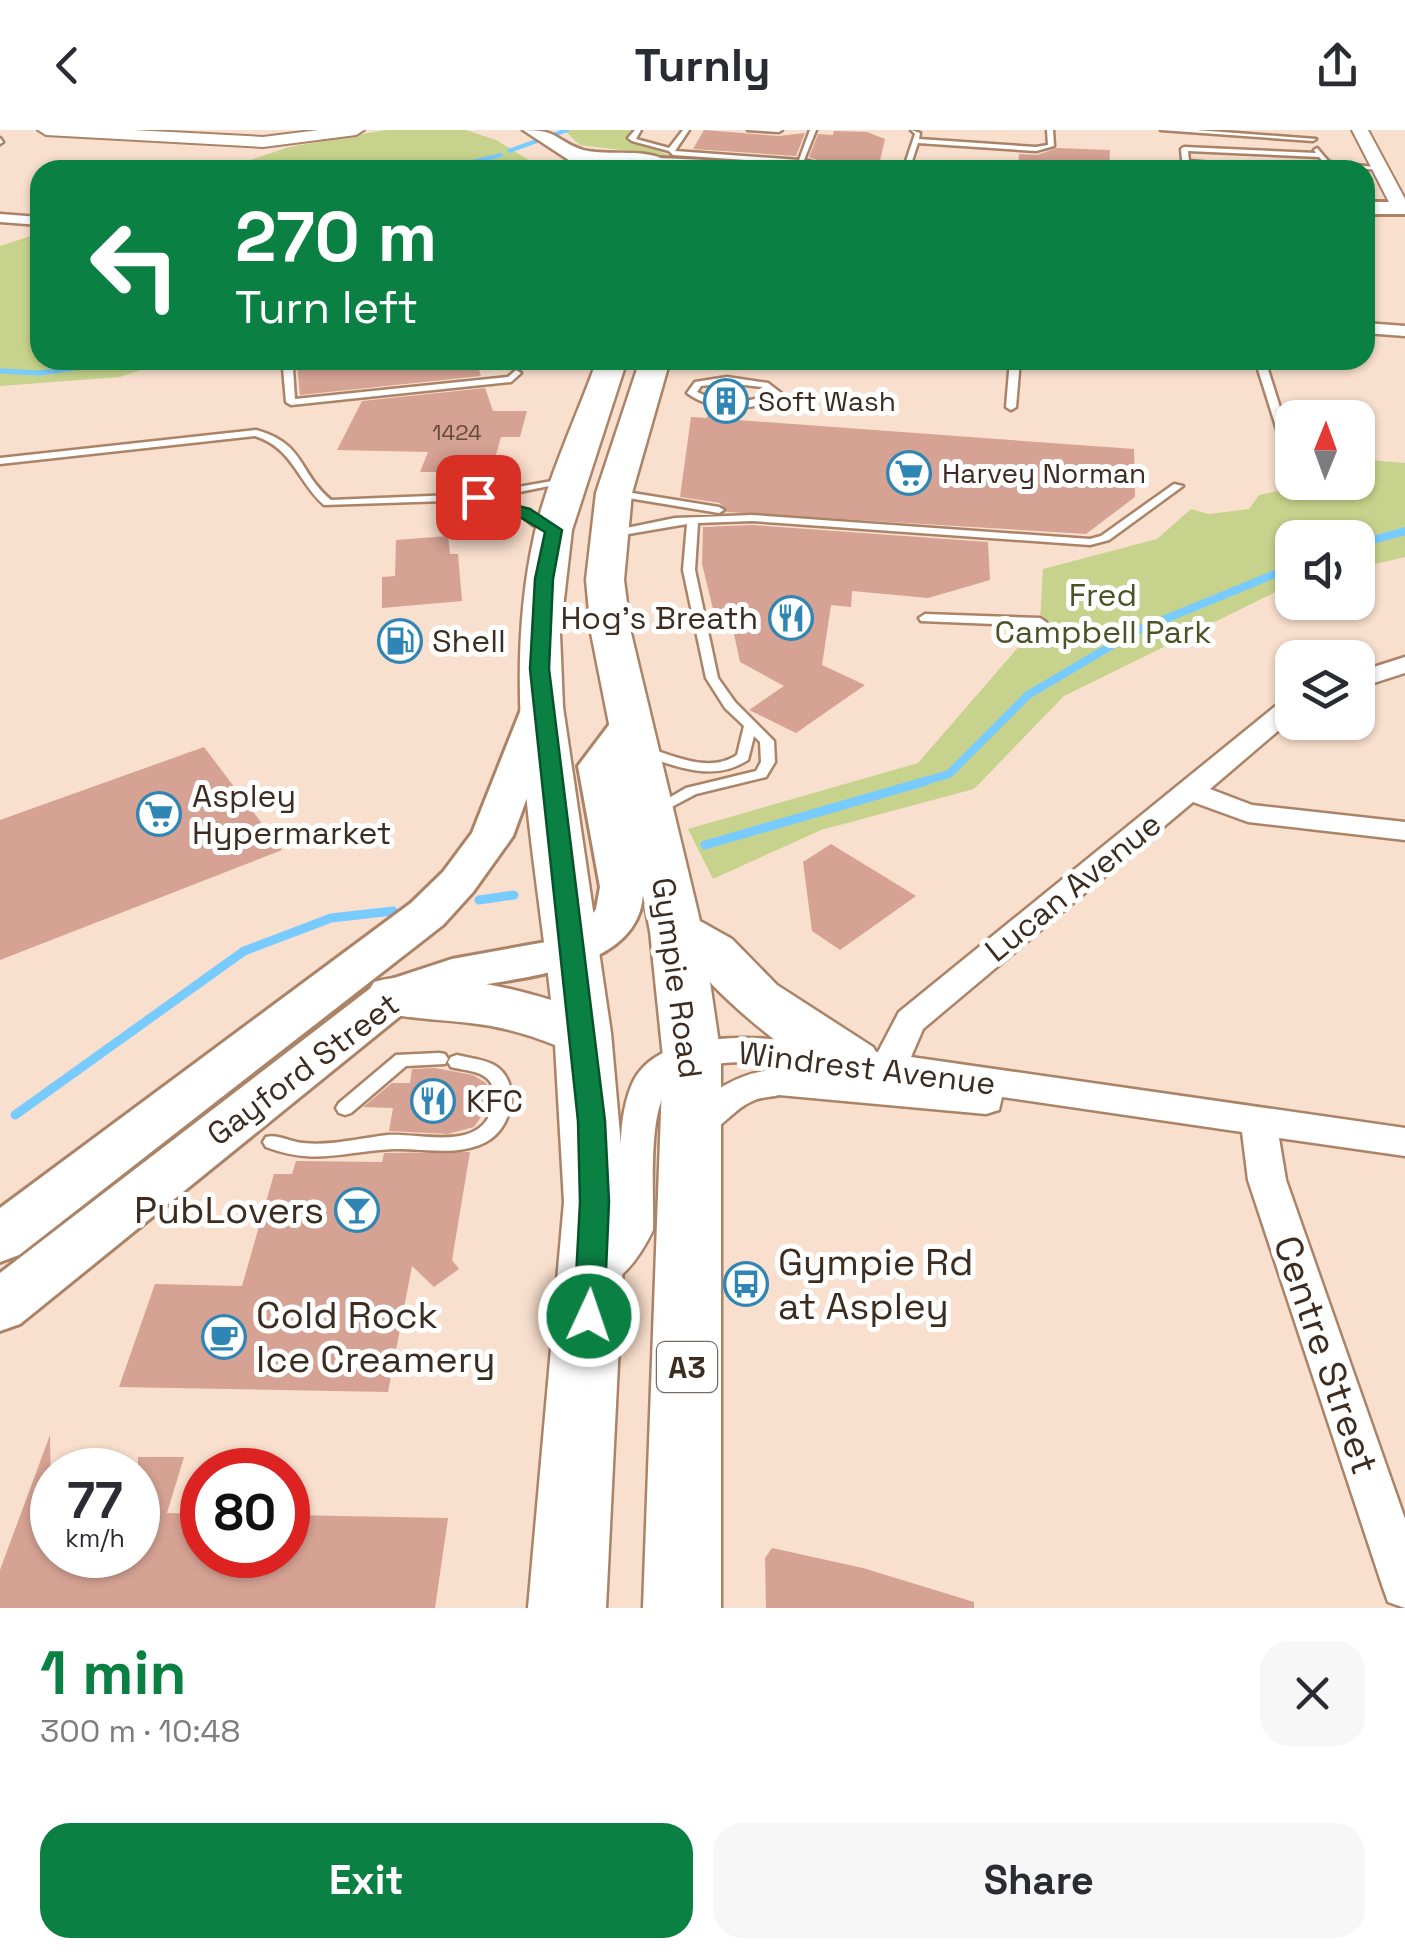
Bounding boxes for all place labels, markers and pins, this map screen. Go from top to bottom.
building icon: Soft Wash [703,378,749,424]
place label: Soft Wash [758,383,896,419]
supermarket icon: Harvey Norman [886,450,932,496]
pin [436,455,521,540]
place label: Harvey Norman [942,455,1146,491]
restaurant icon: Hog's Breath [768,595,814,641]
place label: Hog's Breath [560,598,758,638]
fuel station icon: Shell [377,618,423,664]
place label: Shell [432,621,506,661]
place label: Aspley Hypermarket [192,776,392,853]
supermarket icon: Aspley Hypermarket [136,791,182,837]
restaurant icon: KFC [410,1078,456,1124]
place label: KFC [466,1081,523,1121]
place label: PubLovers [134,1186,324,1234]
bar icon: PubLovers [334,1187,380,1233]
place label: Gympie Rd at Aspley [778,1238,974,1330]
bus stop icon: Gympie Rd at Aspley [723,1261,769,1307]
place label: Cold Rock Ice Creamery [256,1291,495,1383]
cafe icon: Cold Rock Ice Creamery [201,1314,247,1360]

